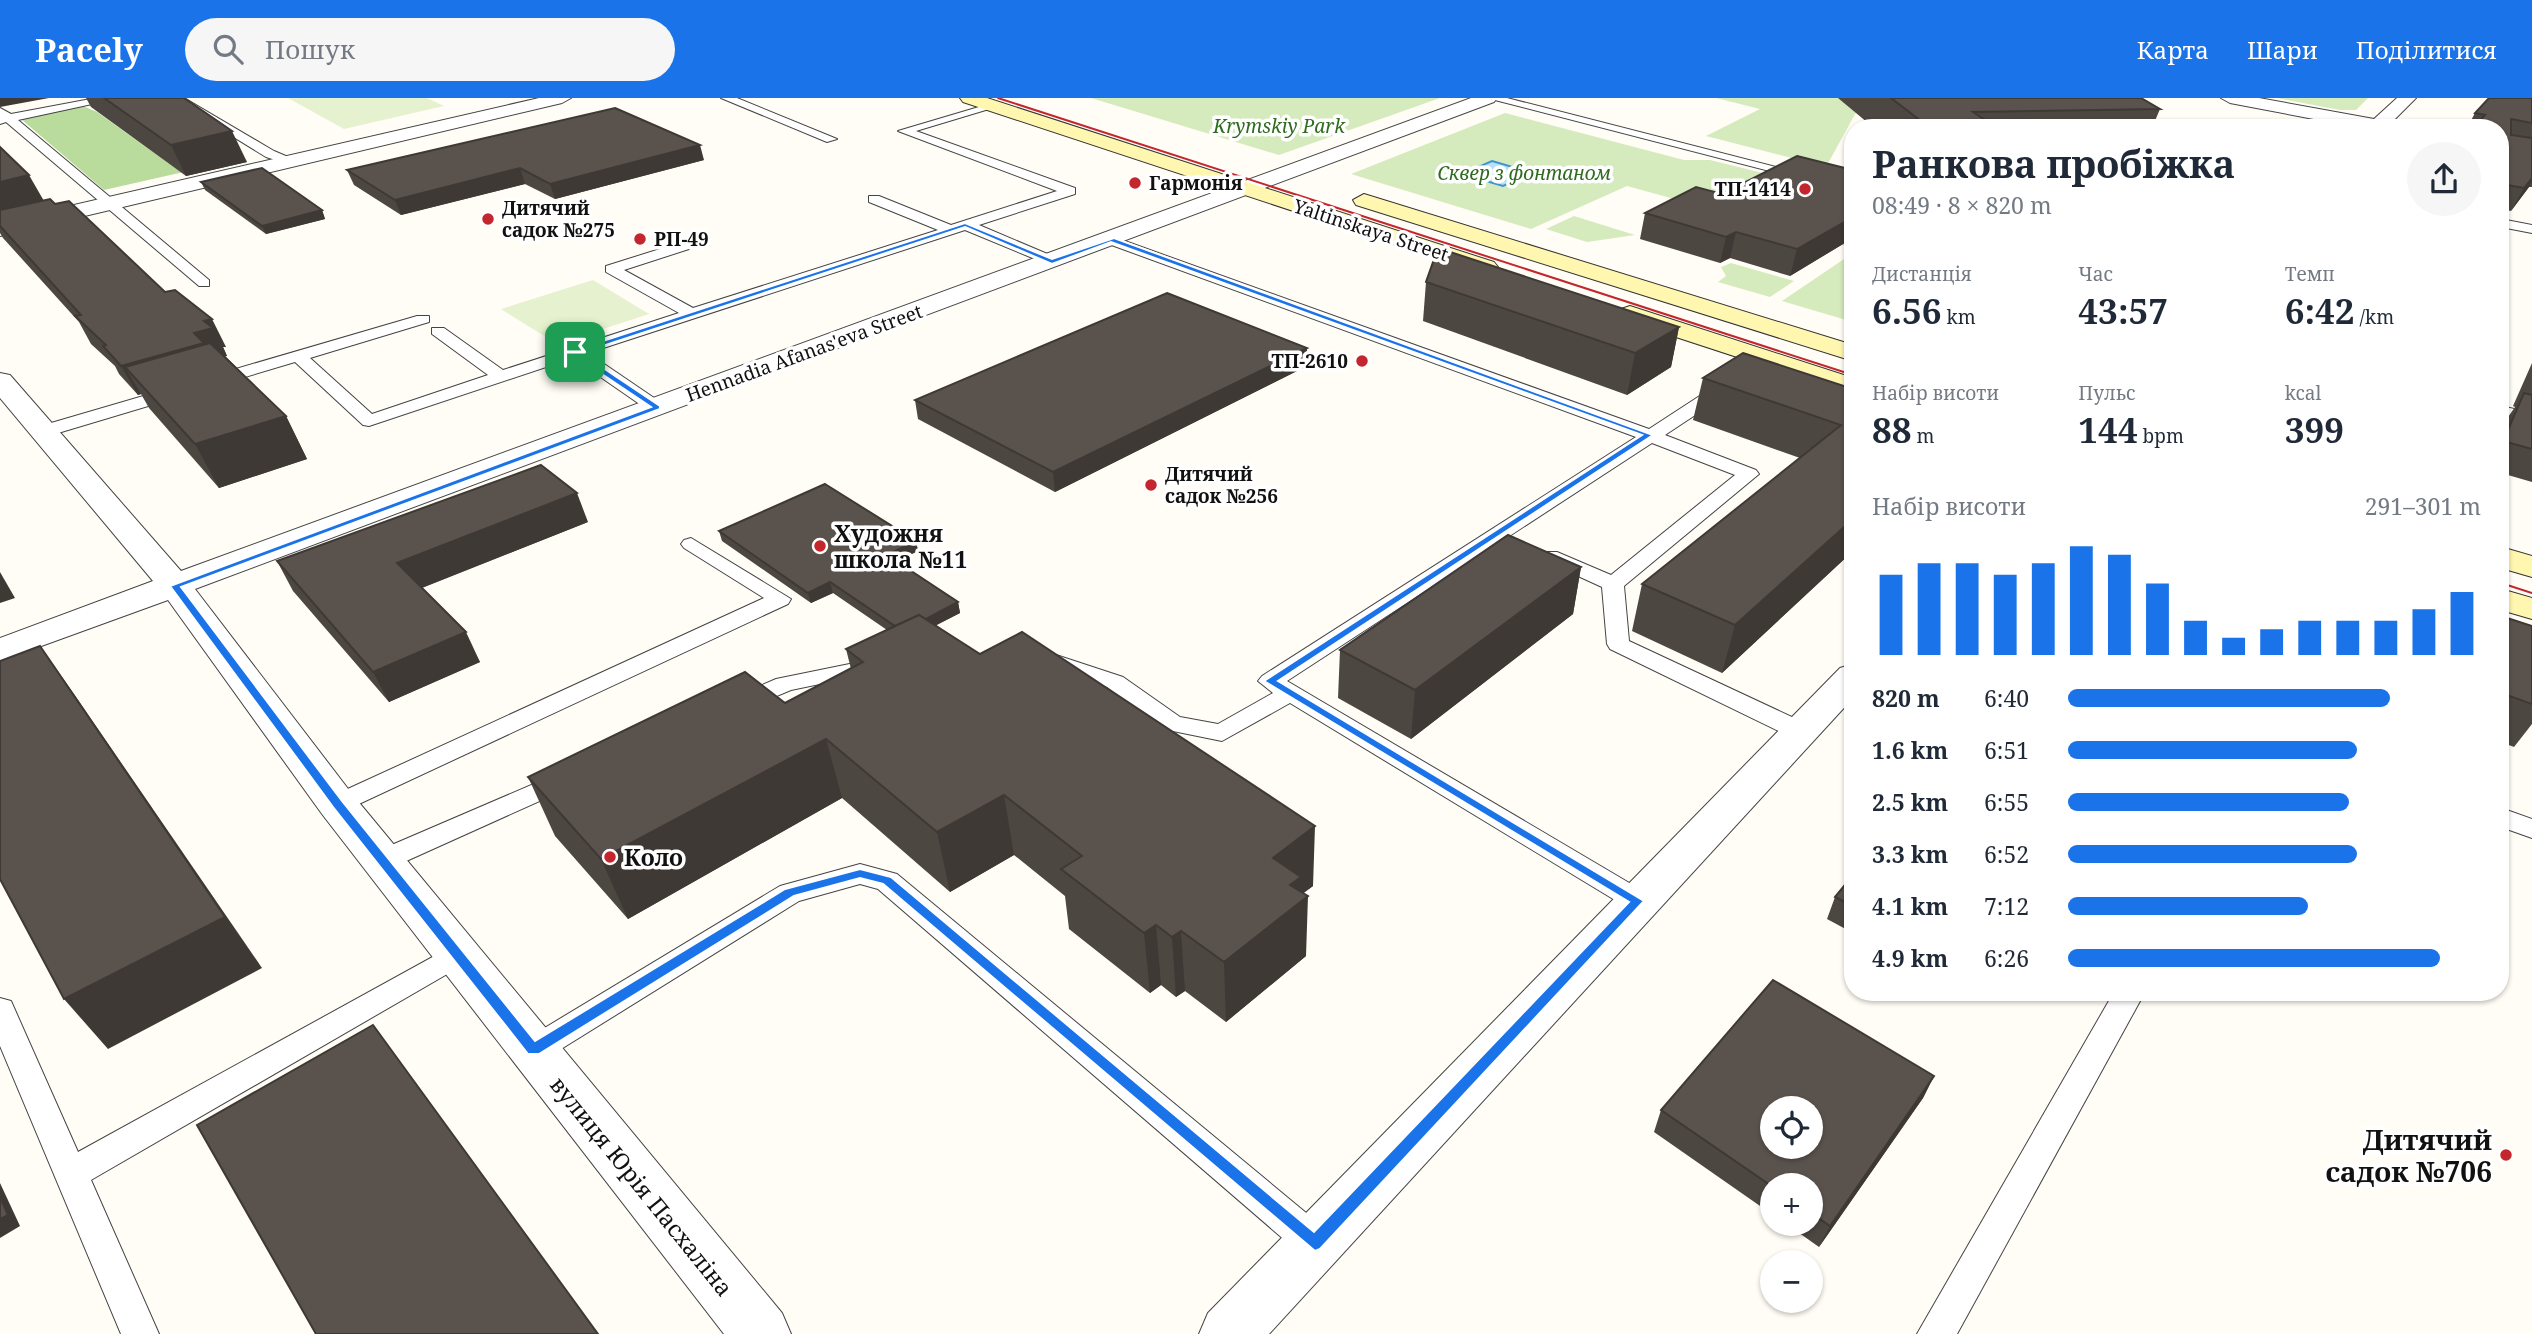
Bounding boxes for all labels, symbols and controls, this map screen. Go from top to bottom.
search box [185,18,675,81]
text: Pacely [35,27,143,72]
icon: search [209,30,247,68]
text: Пошук [265,31,355,67]
text: Карта [2137,33,2209,66]
text: Шари [2247,33,2318,66]
text: Поділитися [2356,33,2497,66]
park label: Krymskiy Park [1212,113,1346,139]
text: Ранкова пробіжка [1872,137,2235,189]
button: share [2407,142,2481,216]
park label: Сквер з фонтаном [1437,160,1611,186]
place label: Гармонія [1149,170,1243,196]
marker: Гармонія [1127,175,1143,191]
place label: ТП-1414 [1714,176,1791,202]
marker: ТП-1414 [1797,181,1813,197]
text: 08:49 · 8 × 820 m [1872,189,2052,221]
street label: Yaltinskaya Street [1289,192,1452,267]
place label: Дитячий садок №275 [502,195,615,243]
marker: Дитячий садок №275 [480,211,496,227]
place label: РП-49 [654,226,709,252]
marker: РП-49 [632,231,648,247]
text: Дистанція [1872,261,1972,287]
text: Час [2078,261,2113,287]
text: Темп [2285,261,2335,287]
text: 6.56 [1872,287,1942,334]
text: 43:57 [2078,287,2168,334]
text: 6:42 [2285,287,2355,334]
street label: Hennadia Afanas'eva Street [682,298,926,408]
text: km [1942,304,1976,330]
text: /km [2355,304,2394,330]
pin [545,322,605,382]
icon: arrive [556,333,594,371]
place label: ТП-2610 [1271,348,1348,374]
marker: ТП-2610 [1354,353,1370,369]
text: Набір висоти [1872,380,1999,406]
text: Пульс [2078,380,2135,406]
text: kcal [2285,380,2321,406]
text: 88 [1872,406,1912,453]
text: 144 [2078,406,2138,453]
text: 399 [2285,406,2344,453]
text: m [1912,423,1934,449]
text: bpm [2138,423,2184,449]
place label: Дитячий садок №256 [1165,461,1278,509]
marker: Дитячий садок №256 [1143,477,1159,493]
text: Набір висоти [1872,490,2026,522]
text: 291–301 m [2365,490,2481,522]
place label: Художня школа №11 [834,517,968,575]
marker: Художня школа №11 [812,538,828,554]
text: 820 m [1872,682,1940,714]
text: 6:40 [1984,682,2029,714]
text: 1.6 km [1872,734,1948,766]
text: 6:51 [1984,734,2029,766]
text: 2.5 km [1872,786,1948,818]
text: 6:55 [1984,786,2029,818]
text: 3.3 km [1872,838,1948,870]
text: 6:52 [1984,838,2029,870]
place label: Коло [624,841,683,873]
marker: Коло [602,849,618,865]
text: 4.1 km [1872,890,1948,922]
text: 7:12 [1984,890,2029,922]
text: 4.9 km [1872,942,1948,974]
text: 6:26 [1984,942,2029,974]
street label: вулиця Юрія Пасхаліна [543,1069,741,1303]
map controls [1760,1096,1823,1313]
button: locate [1760,1096,1823,1159]
place label: Дитячий садок №706 [2325,1120,2492,1190]
marker: Дитячий садок №706 [2498,1147,2514,1163]
button: + [1760,1173,1823,1236]
button: − [1760,1250,1823,1313]

